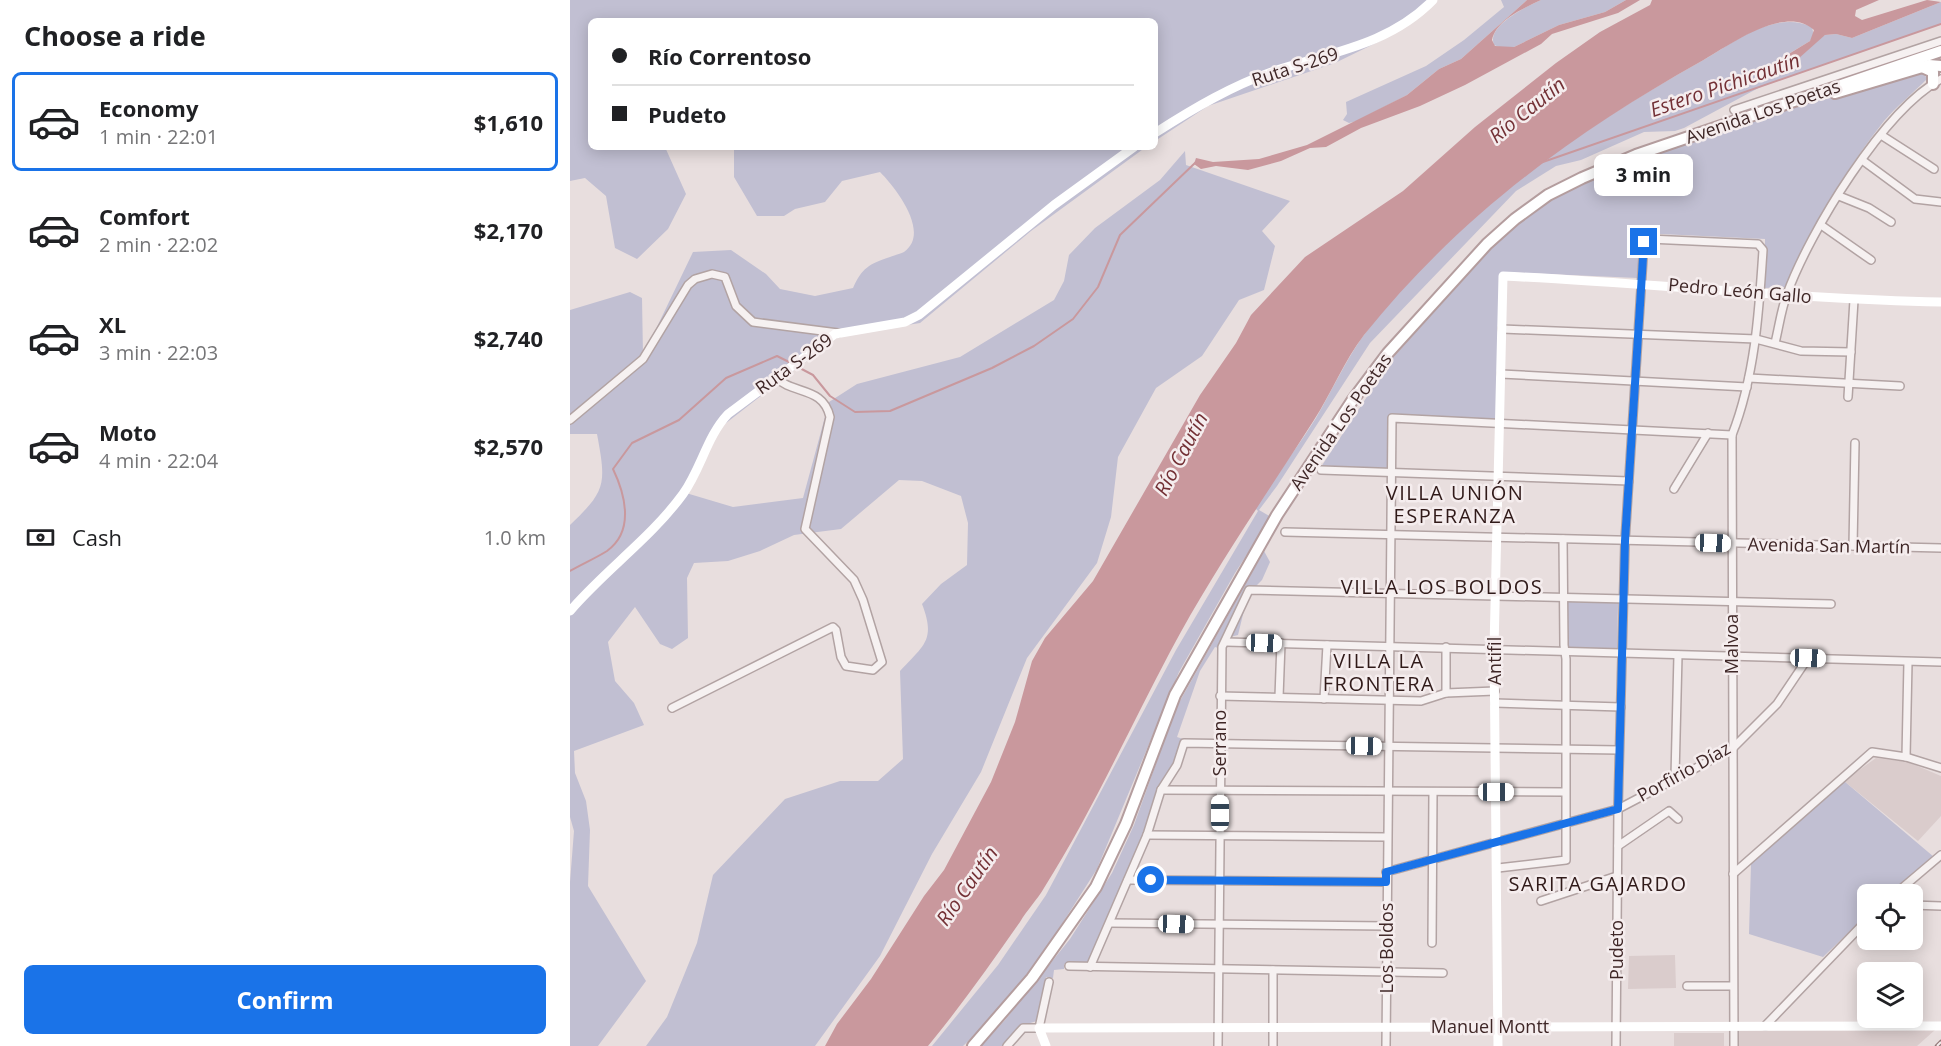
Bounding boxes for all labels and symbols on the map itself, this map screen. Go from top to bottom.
street label: Ruta S-269 [1248,41,1341,91]
water label: Estero Pichicautín [1646,46,1803,123]
water label: Río Cautín [1483,71,1570,149]
street label: Avenida Los Poetas [1682,73,1843,149]
callout: 3 min [1594,155,1694,197]
route end [1630,228,1657,255]
street label: Pedro León Gallo [1667,272,1813,308]
street label: Ruta S-269 [750,327,837,399]
street label: Avenida Los Poetas [1284,348,1396,495]
water label: Río Cautín [1147,407,1214,500]
district label: VILLA UNIÓN ESPERANZA [1386,479,1524,529]
street label: Avenida San Martín [1747,532,1911,558]
car [1695,533,1731,553]
district label: VILLA LOS BOLDOS [1341,573,1543,600]
street label: Malvoa [1719,614,1743,674]
car [1246,633,1282,653]
street label: Antifil [1482,637,1506,685]
district label: VILLA LA FRONTERA [1323,647,1435,697]
car [1790,648,1826,668]
street label: Serrano [1207,710,1231,776]
street label: Porfirio Díaz [1633,736,1734,807]
car [1346,737,1382,755]
car [1478,783,1514,801]
car [1211,795,1229,831]
water label: Río Cautín [930,841,1004,931]
route start [1137,866,1164,893]
district label: SARITA GAJARDO [1508,870,1688,897]
street label: Los Boldos [1374,903,1398,993]
car [1158,914,1194,934]
street label: Pudeto [1604,920,1628,980]
street label: Manuel Montt [1431,1014,1549,1038]

